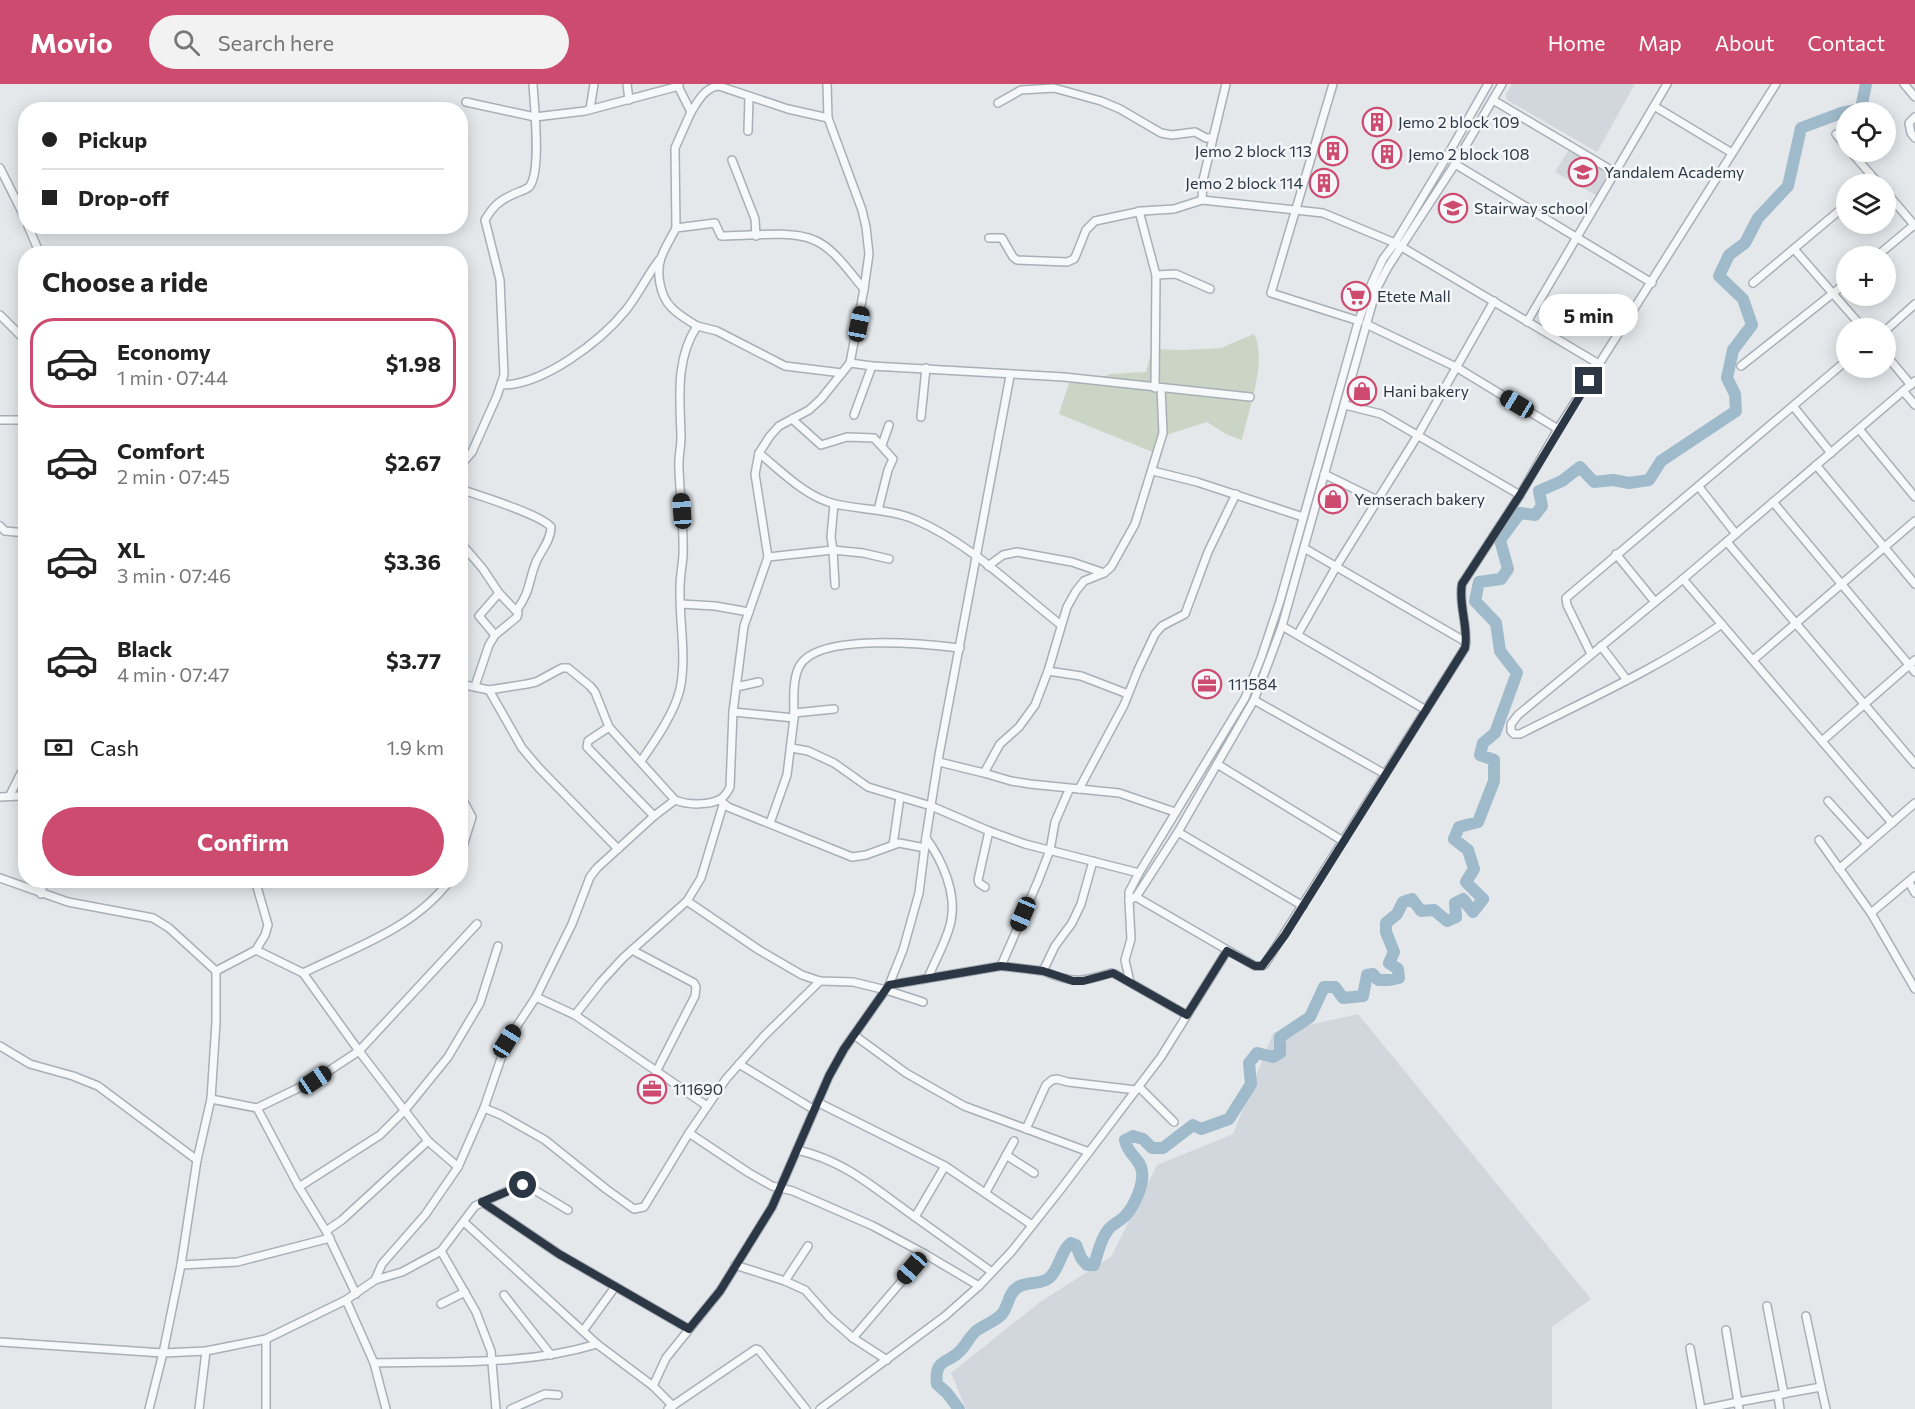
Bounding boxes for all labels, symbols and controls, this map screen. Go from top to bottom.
search box [149,15,569,69]
text: Movio [30,25,113,59]
icon: search [170,26,203,59]
text: Search here [218,29,334,56]
text: Home [1548,30,1605,55]
text: Map [1638,30,1682,55]
text: About [1715,30,1774,55]
text: Contact [1807,30,1885,55]
map controls [1836,102,1896,378]
button: locate [1836,102,1896,162]
building icon: Jemo 2 block 109 [1361,106,1393,138]
place label: Jemo 2 block 109 [1398,112,1519,131]
text: Pickup [78,126,147,153]
building icon: Jemo 2 block 113 [1317,135,1349,167]
building icon: Jemo 2 block 108 [1371,138,1403,170]
place label: Jemo 2 block 113 [1195,141,1312,160]
place label: Jemo 2 block 108 [1408,144,1529,163]
school or university icon: Yandalem Academy [1567,156,1599,188]
place label: Yandalem Academy [1604,162,1744,181]
building icon: Jemo 2 block 114 [1308,167,1340,199]
place label: Jemo 2 block 114 [1185,173,1303,192]
button: layers [1836,174,1896,234]
text: Drop-off [78,184,169,211]
school or university icon: Stairway school [1437,192,1469,224]
place label: Stairway school [1474,198,1588,217]
button: + [1836,246,1896,306]
text: Choose a ride [42,265,208,298]
supermarket icon: Etete Mall [1340,280,1372,312]
place label: Etete Mall [1377,286,1451,305]
callout: 5 min [1540,294,1638,336]
text: 5 min [1563,303,1614,327]
car [847,305,871,343]
button: − [1836,318,1896,378]
icon: car [45,336,99,390]
text: Economy [117,338,211,365]
text: $1.98 [386,350,441,377]
text: 1 min · 07:44 [117,365,228,389]
route end [1575,367,1602,394]
shop icon: Hani bakery [1346,375,1378,407]
place label: Hani bakery [1383,381,1469,400]
car [1497,387,1537,421]
icon: car [45,435,99,489]
text: Comfort [117,437,205,464]
text: $2.67 [385,449,441,476]
text: 2 min · 07:45 [117,464,230,488]
shop icon: Yemserach bakery [1317,483,1349,515]
place label: Yemserach bakery [1354,489,1485,508]
car [672,492,692,530]
icon: car [45,534,99,588]
text: XL [117,536,145,563]
text: $3.36 [384,548,441,575]
text: 3 min · 07:46 [117,563,231,587]
icon: car [45,633,99,687]
text: Black [117,635,172,662]
text: $3.77 [386,647,441,674]
text: 4 min · 07:47 [117,662,230,686]
office icon: 111584 [1191,668,1223,700]
place label: 111584 [1228,674,1277,693]
icon: cash [42,731,75,764]
text: Cash [90,734,139,761]
text: 1.9 km [387,735,444,759]
button: Confirm [42,807,444,876]
car [1008,894,1038,934]
car [490,1021,524,1061]
car [295,1062,335,1098]
office icon: 111690 [636,1073,668,1105]
place label: 111690 [673,1079,723,1098]
route start [509,1171,536,1198]
car [893,1249,931,1287]

